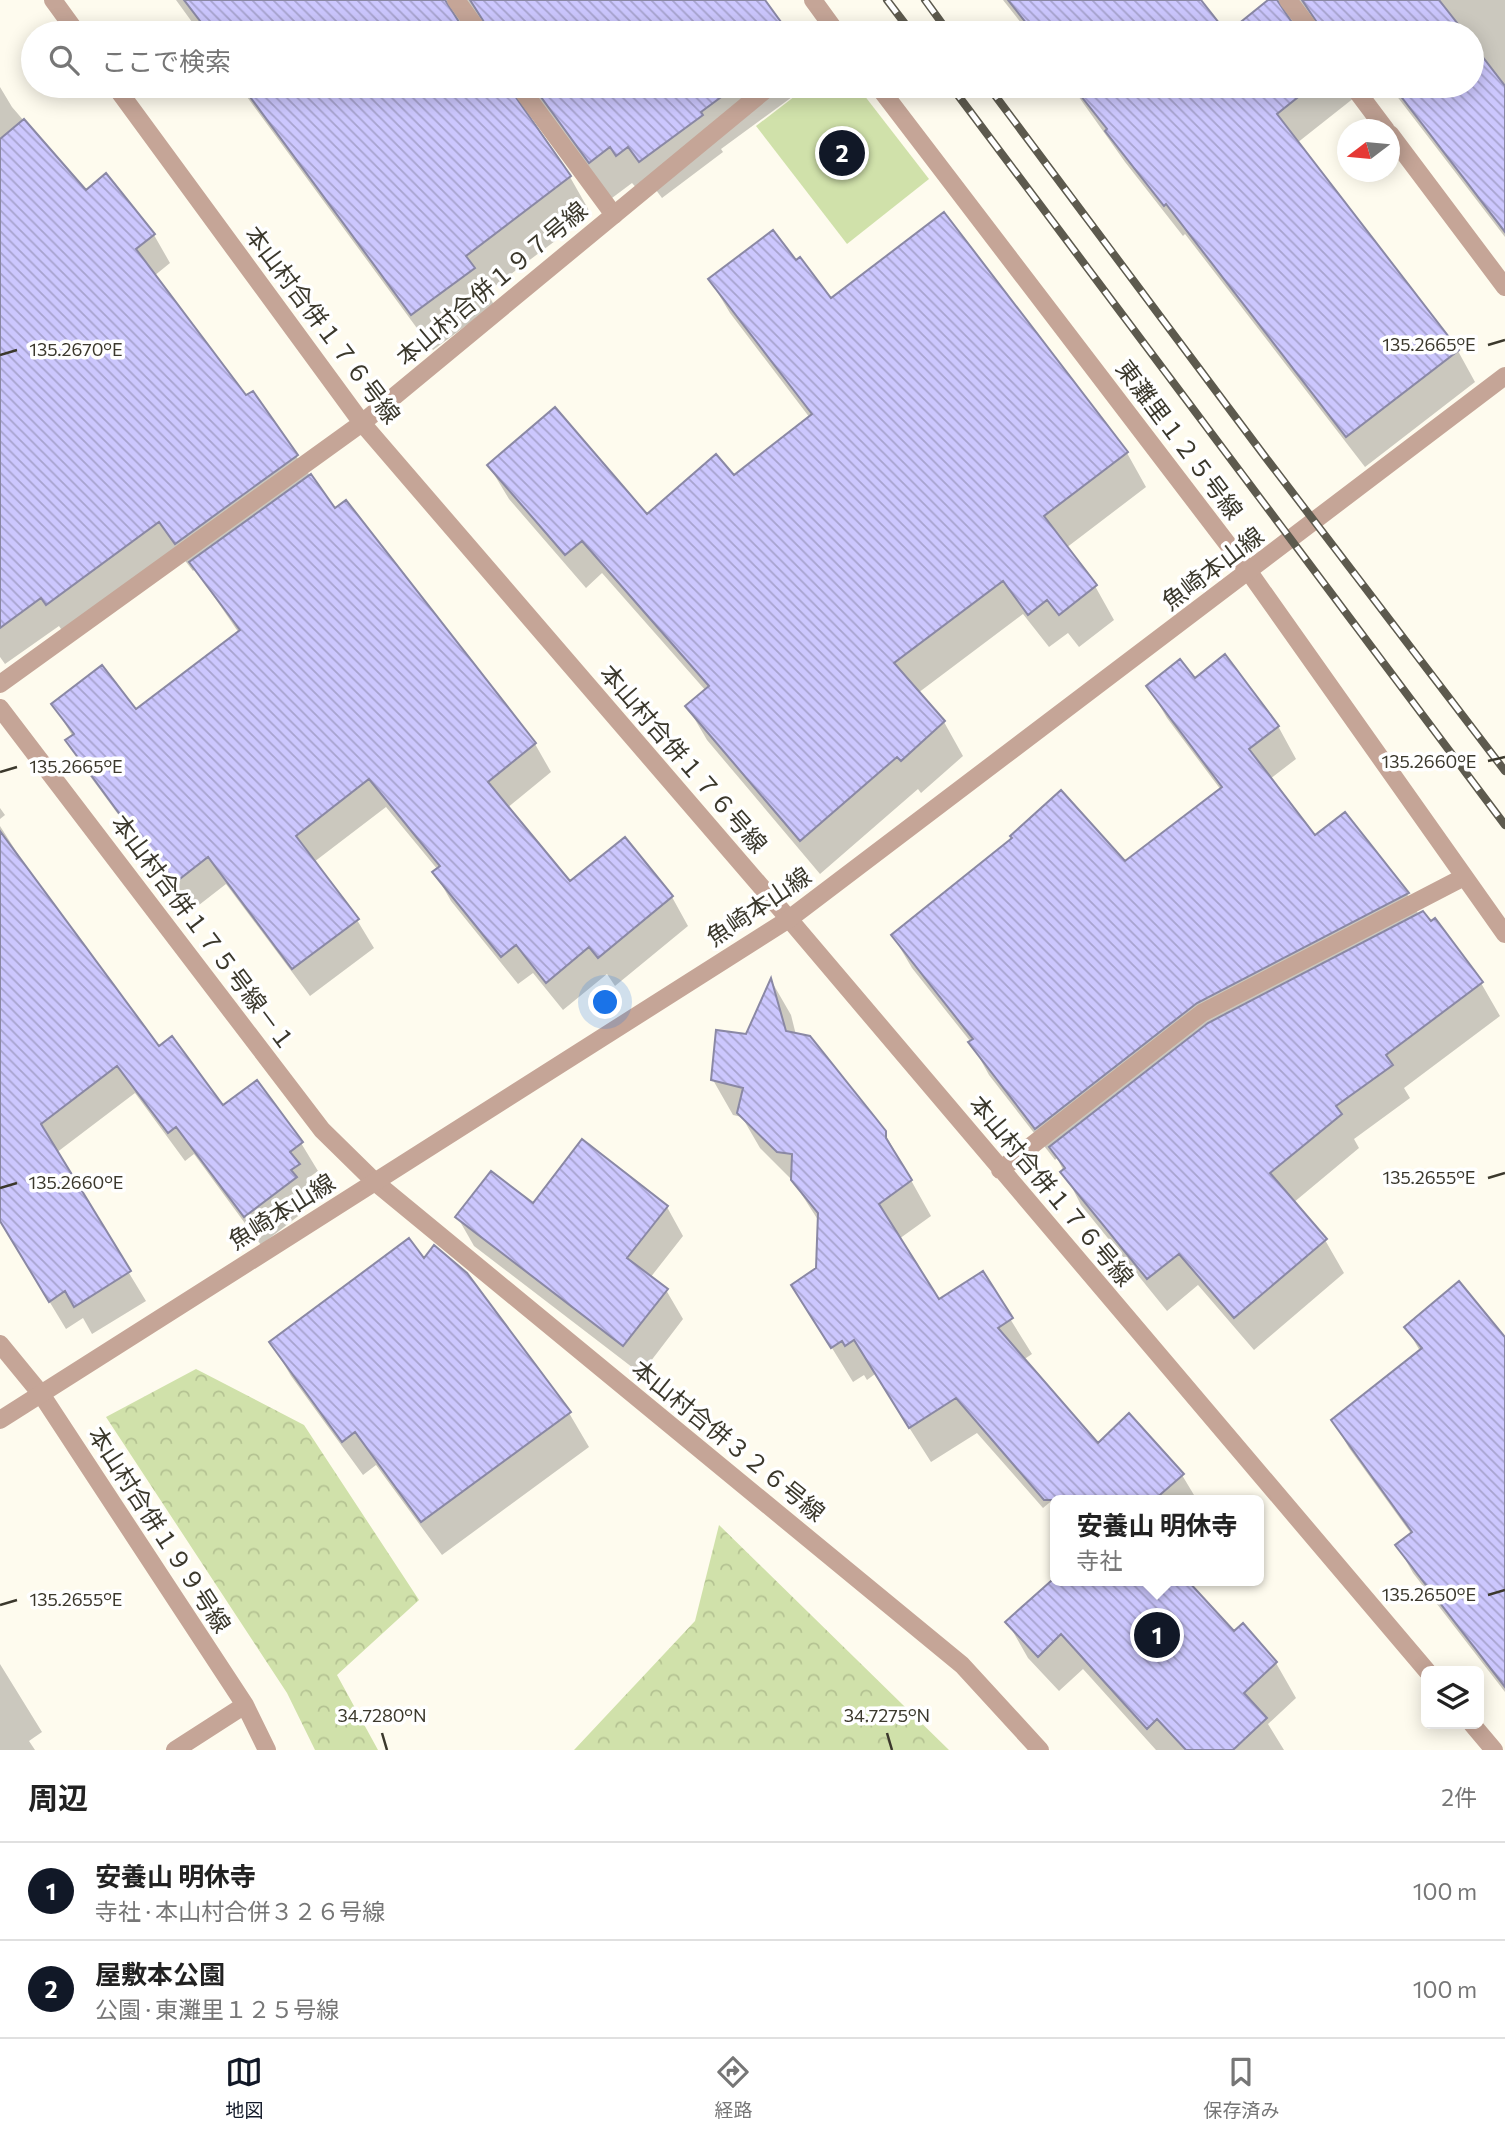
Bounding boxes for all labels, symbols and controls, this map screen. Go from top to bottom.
search box [21,21,1484,98]
icon: search [45,41,83,79]
text: ここで検索 [101,45,231,76]
north arrow [1337,119,1400,182]
pin: 2 [819,127,865,179]
street label: 本山村合併１９７号線 [390,195,592,371]
street label: 本山村合併１７６号線 [239,220,407,429]
text: 135.2665°E [1382,333,1476,355]
text: 135.2670°E [29,338,123,360]
street label: 東灘里１２５号線 [1111,354,1250,524]
street label: 魚崎本山線 [1155,520,1269,615]
street label: 本山村合併１７６号線 [594,658,774,858]
text: 135.2660°E [1382,750,1476,772]
text: 135.2665°E [29,755,123,777]
street label: 本山村合併１７５号線－１ [106,808,302,1056]
street label: 魚崎本山線 [700,860,816,951]
your location [588,985,622,1019]
street label: 本山村合併１７６号線 [964,1089,1140,1291]
text: 135.2655°E [1383,1166,1475,1188]
street label: 魚崎本山線 [223,1167,340,1255]
text: 135.2660°E [29,1171,123,1193]
street label: 本山村合併３２６号線 [627,1353,831,1527]
street label: 本山村合併１９９号線 [83,1421,238,1638]
popup [1050,1495,1264,1586]
text: 安養山 明休寺 [1077,1509,1237,1540]
text: 寺社 [1077,1546,1123,1574]
text: 135.2650°E [1382,1583,1476,1605]
text: 135.2655°E [30,1588,122,1610]
pin: 1 [1134,1609,1180,1661]
map controls [1421,1666,1484,1729]
button: layers [1421,1666,1484,1729]
text: 34.7280°N [337,1704,427,1726]
text: 34.7275°N [844,1704,930,1726]
text: 周辺 [28,1778,88,1815]
text: 2件 [1441,1783,1477,1811]
text: 安養山 明休寺 [95,1860,256,1891]
text: 1 [46,1877,56,1905]
text: 100 m [1413,1877,1477,1905]
text: 寺社 · 本山村合併３２６号線 [95,1897,385,1925]
text: 屋敷本公園 [95,1958,225,1989]
text: 2 [44,1975,58,2003]
text: 100 m [1413,1975,1477,2003]
text: 公園 · 東灘里１２５号線 [95,1995,339,2023]
tab: 地図 [225,2053,264,2122]
tab: 経路 [714,2053,753,2122]
tab: 保存済み [1203,2053,1280,2122]

